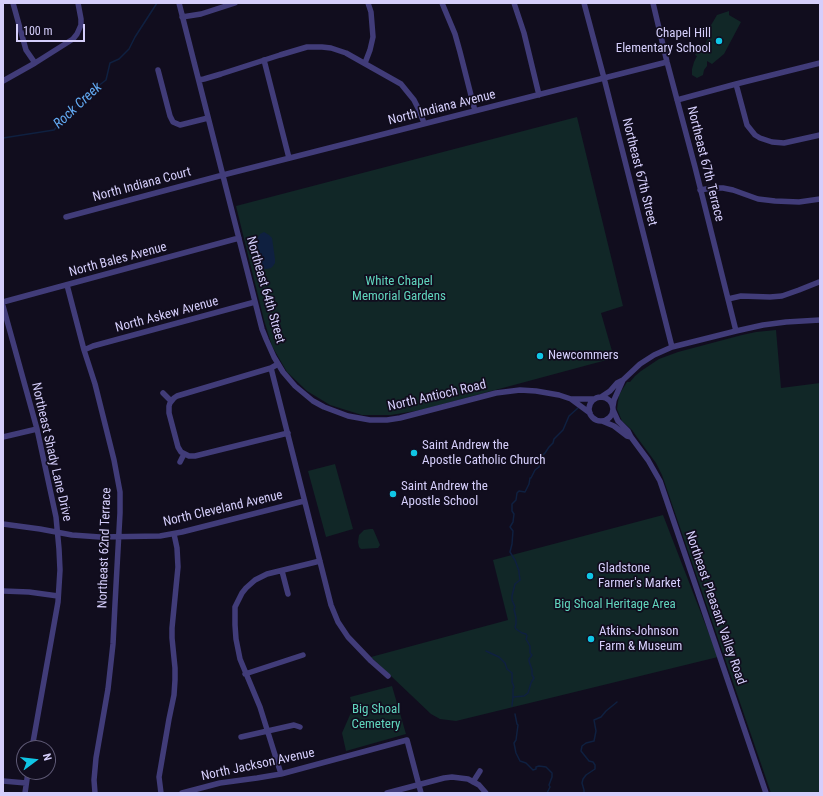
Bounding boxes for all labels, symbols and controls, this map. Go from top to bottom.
scale bar [18,16,87,42]
text: 100 m [23,24,53,38]
place label: Chapel Hill Elementary School [616,26,711,57]
marker: Chapel Hill Elementary School [714,36,724,46]
water label: Rock Creek [50,79,106,133]
street label: North Indiana Avenue [387,87,497,129]
street label: Northeast 67th Terrace [683,105,727,223]
street label: Northeast 67th Street [618,117,660,227]
street label: North Indiana Court [91,164,193,206]
street label: Northeast 64th Street [242,235,288,345]
street label: North Bales Avenue [67,239,169,281]
park label: White Chapel Memorial Gardens [352,274,446,305]
street label: North Askew Avenue [114,294,220,336]
place label: Newcommers [548,348,619,364]
marker: Newcommers [535,351,545,361]
street label: North Antioch Road [386,377,488,415]
street label: Northeast Shady Lane Drive [27,381,75,523]
place label: Saint Andrew the Apostle Catholic Church [422,438,546,469]
marker: Saint Andrew the Apostle Catholic Church [409,448,419,458]
place label: Saint Andrew the Apostle School [401,479,488,510]
street label: Northeast 62nd Terrace [95,487,115,609]
street label: North Cleveland Avenue [162,488,284,530]
marker: Saint Andrew the Apostle School [388,489,398,499]
street label: Northeast Pleasant Valley Road [681,529,749,687]
place label: Gladstone Farmer's Market [598,561,681,592]
marker: Gladstone Farmer's Market [585,571,595,581]
park label: Big Shoal Heritage Area [554,597,676,613]
place label: Atkins-Johnson Farm & Museum [599,624,682,655]
marker: Atkins-Johnson Farm & Museum [586,634,596,644]
park label: Big Shoal Cemetery [352,702,400,733]
north arrow [16,740,56,780]
street label: North Jackson Avenue [200,745,316,785]
text: N [40,752,54,762]

